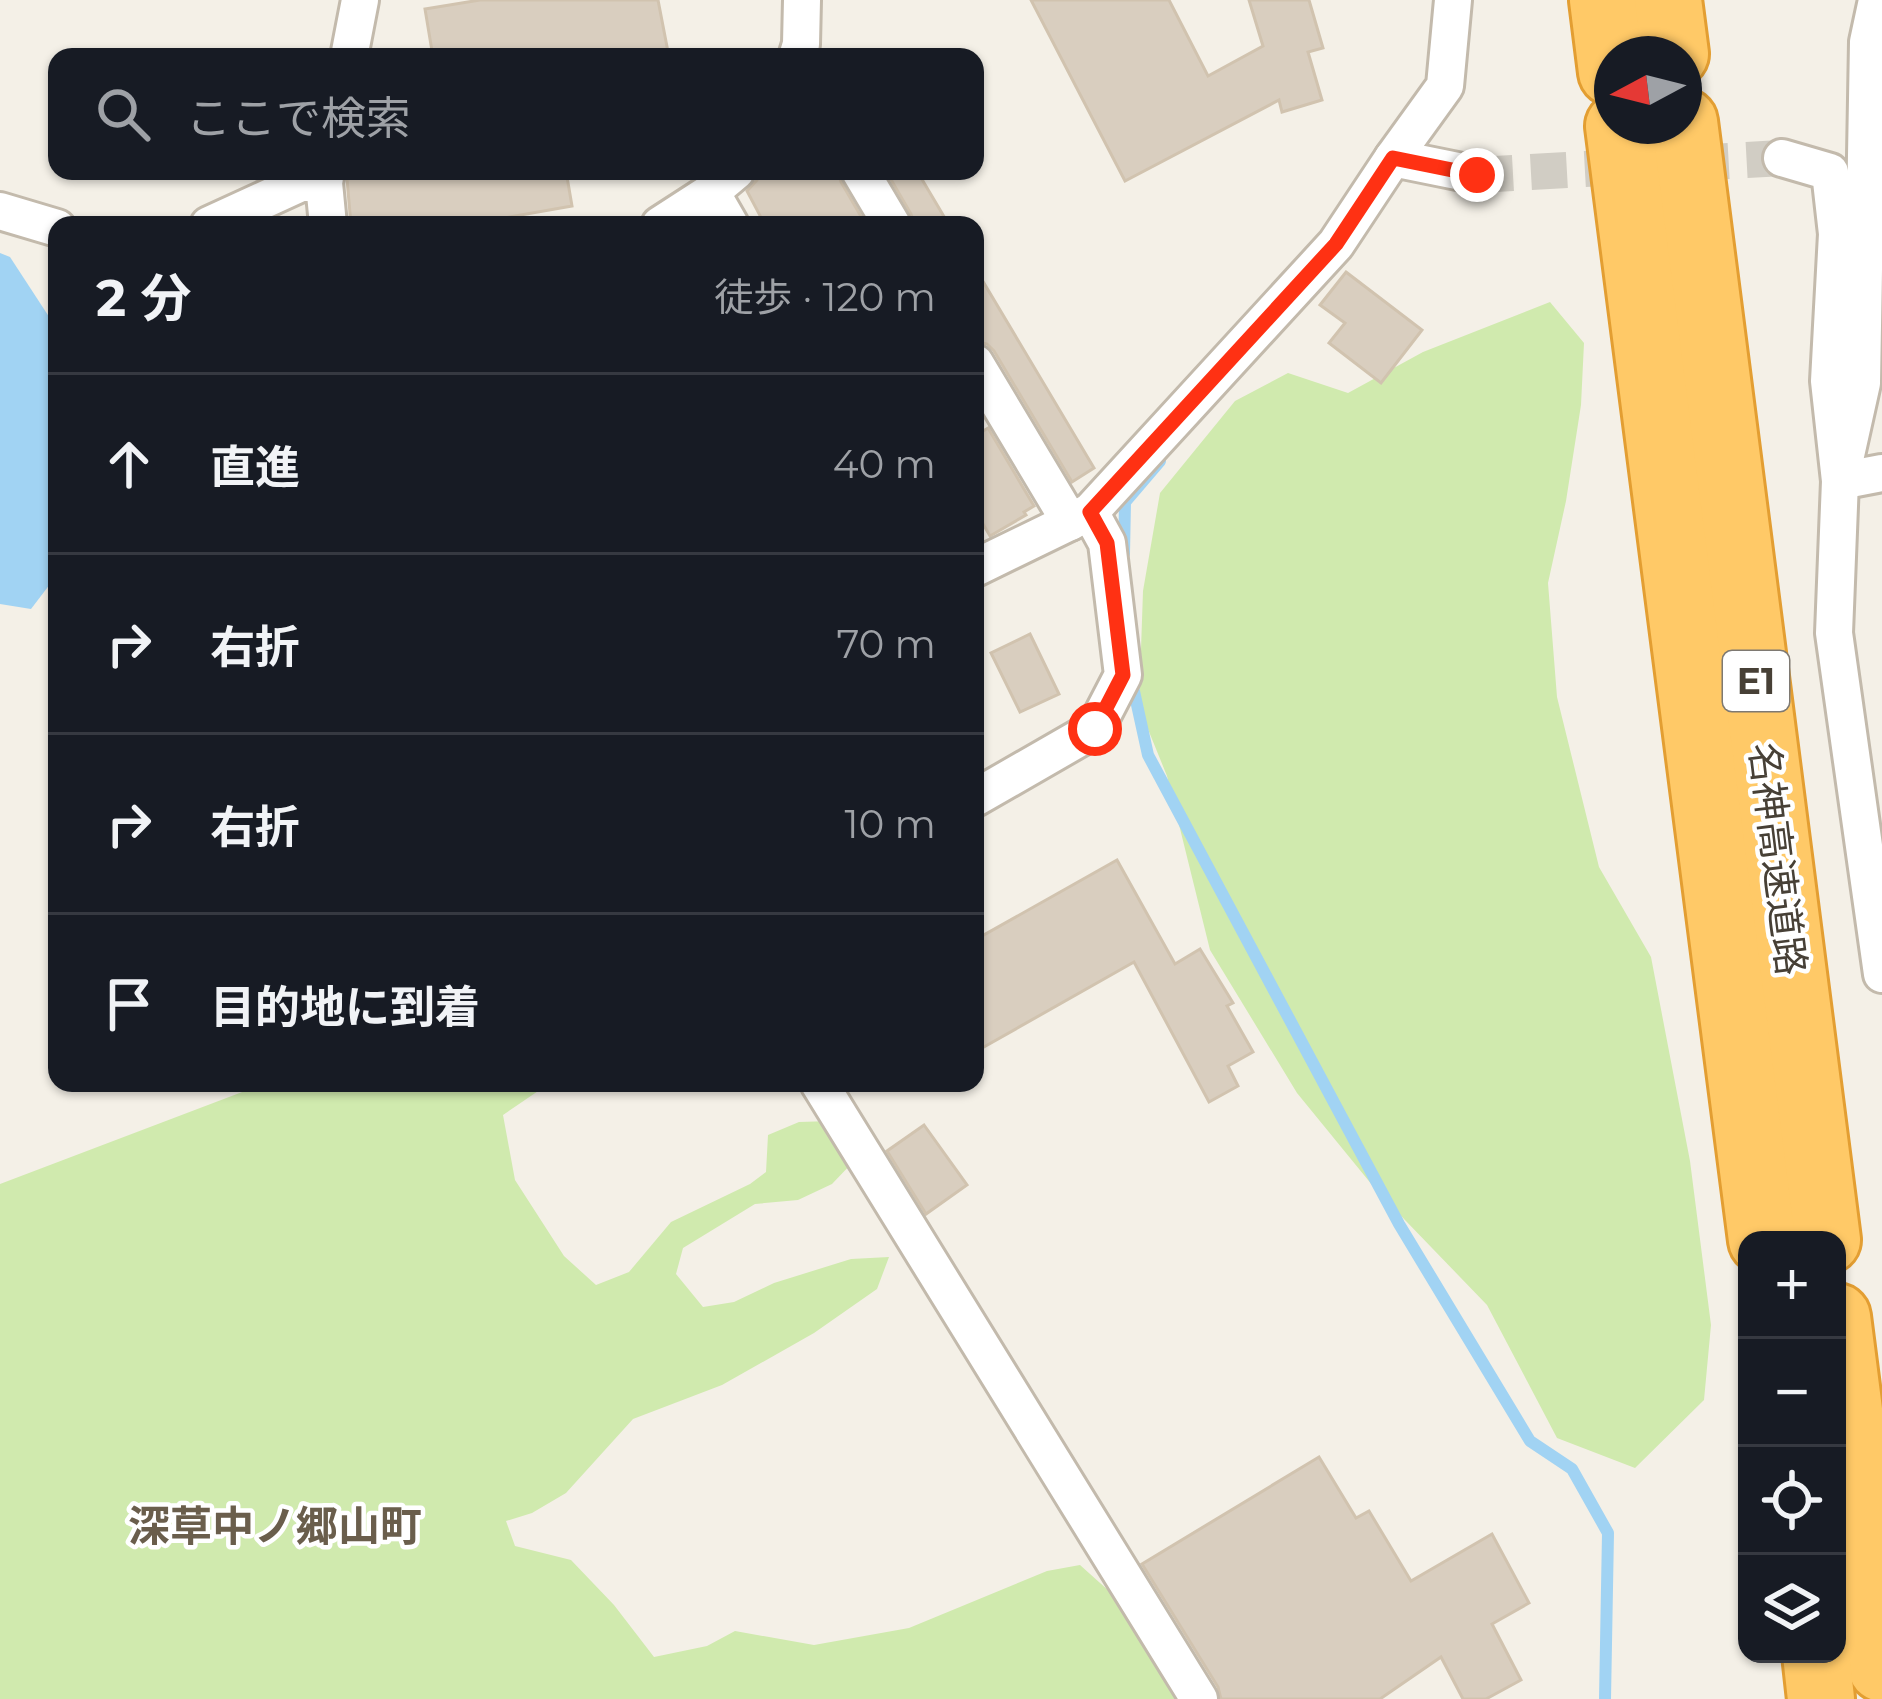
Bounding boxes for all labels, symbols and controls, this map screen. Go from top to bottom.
north arrow [1594,36,1702,144]
search box [48,48,984,180]
icon: search [90,81,156,147]
text: ここで検索 [186,90,411,145]
route end [1450,148,1504,202]
text: 2 分 [96,267,192,329]
text: 徒歩 · 120 m [714,273,936,321]
icon: ahead [96,431,162,497]
text: 直進 [210,439,300,494]
text: 40 m [833,440,936,488]
icon: right [96,611,162,677]
text: 右折 [210,619,300,674]
text: 70 m [836,620,936,668]
road number: E1 [1723,651,1789,711]
route start [1068,702,1122,756]
street label: 名神高速道路 [1740,740,1816,978]
icon: right [96,791,162,857]
text: 右折 [210,799,300,854]
text: 10 m [845,800,936,848]
icon: arrive [96,971,162,1037]
text: 目的地に到着 [210,979,480,1034]
map controls [1738,1231,1846,1663]
button: + [1738,1231,1846,1339]
button: − [1738,1339,1846,1447]
button: locate [1738,1447,1846,1555]
district label: 深草中ノ郷山町 [128,1500,422,1552]
button: layers [1738,1555,1846,1663]

